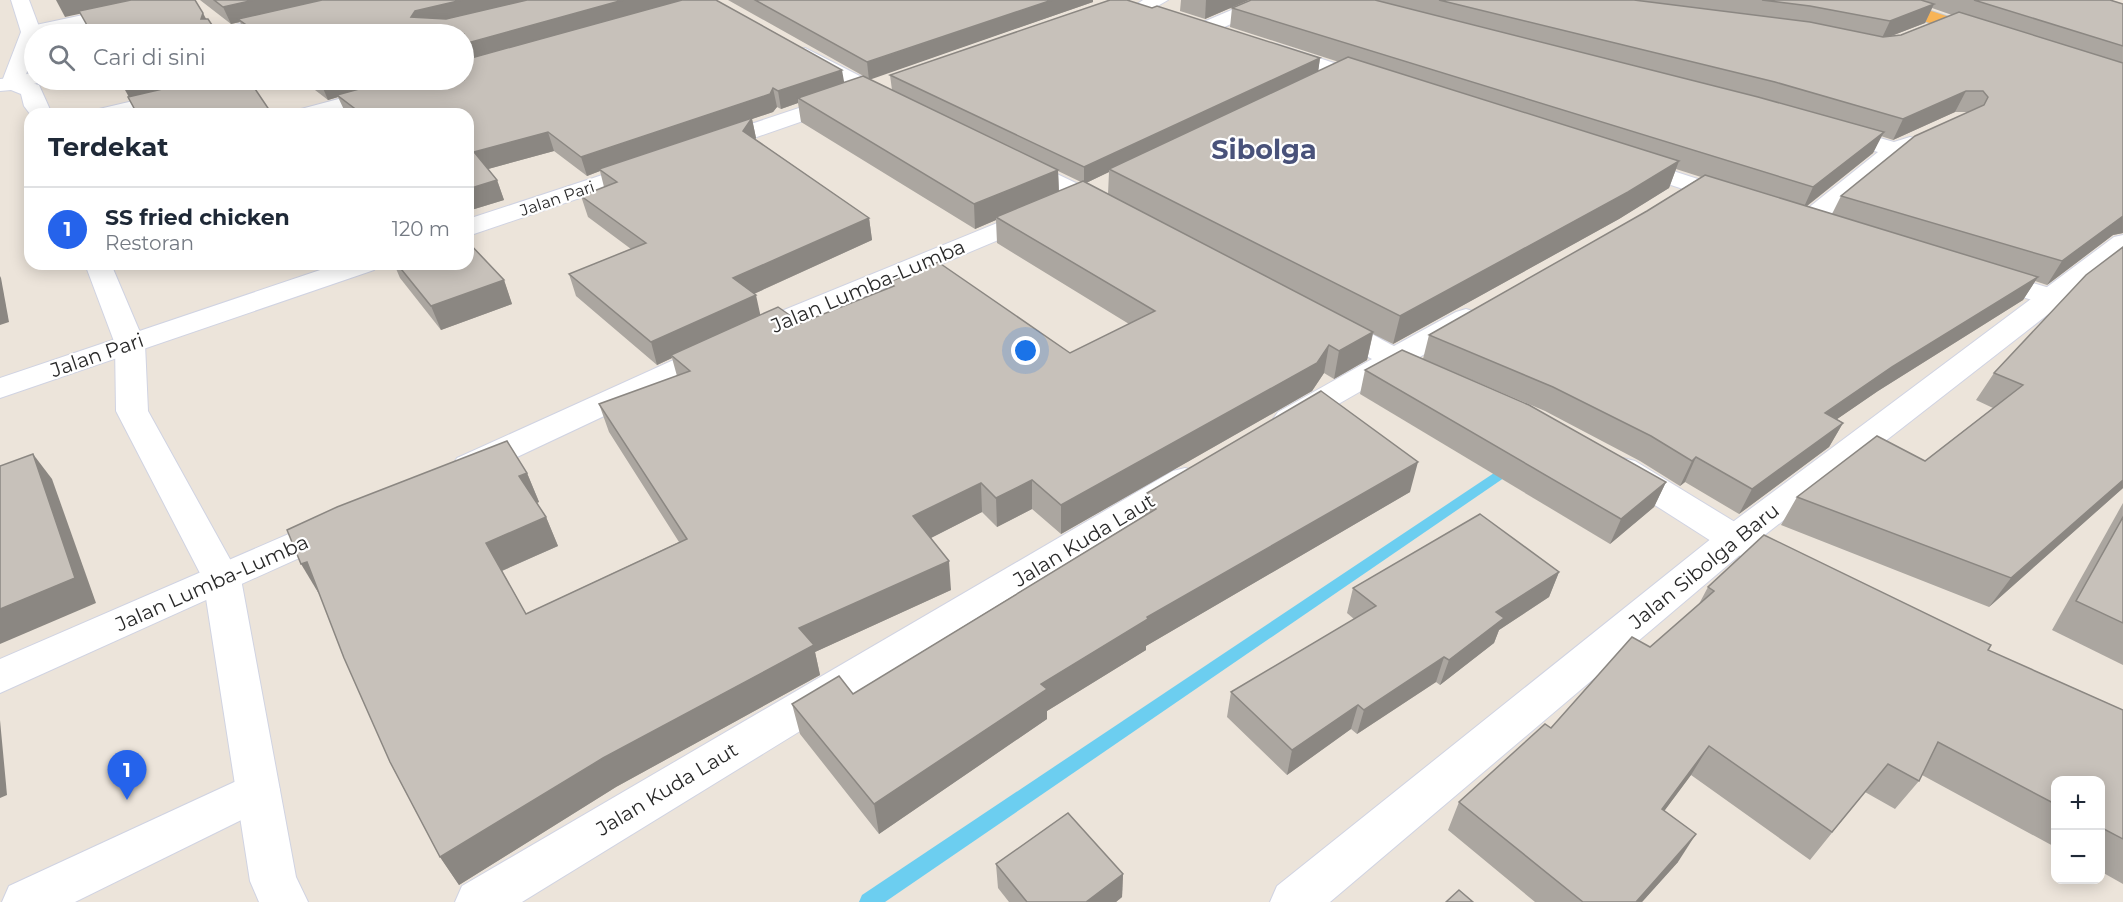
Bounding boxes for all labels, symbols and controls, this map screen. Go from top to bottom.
search box [24,24,474,90]
icon: search [45,41,78,74]
text: Cari di sini [93,44,206,71]
text: Terdekat [48,131,169,163]
district label: Sibolga [1211,133,1317,166]
street label: Jalan Pari [516,177,597,220]
text: SS fried chicken [105,204,290,231]
text: 1 [64,217,71,241]
text: 120 m [392,217,450,241]
text: Restoran [105,231,194,255]
street label: Jalan Lumba-Lumba [766,234,969,338]
street label: Jalan Pari [46,328,147,382]
your location [1011,336,1040,365]
street label: Jalan Kuda Laut [1008,488,1159,592]
street label: Jalan Sibolga Baru [1623,498,1784,634]
street label: Jalan Lumba-Lumba [111,530,312,637]
street label: Jalan Kuda Laut [591,737,742,841]
pin: 1 [108,750,146,800]
map controls [2051,776,2105,884]
button: + [2051,776,2105,830]
button: − [2051,830,2105,884]

